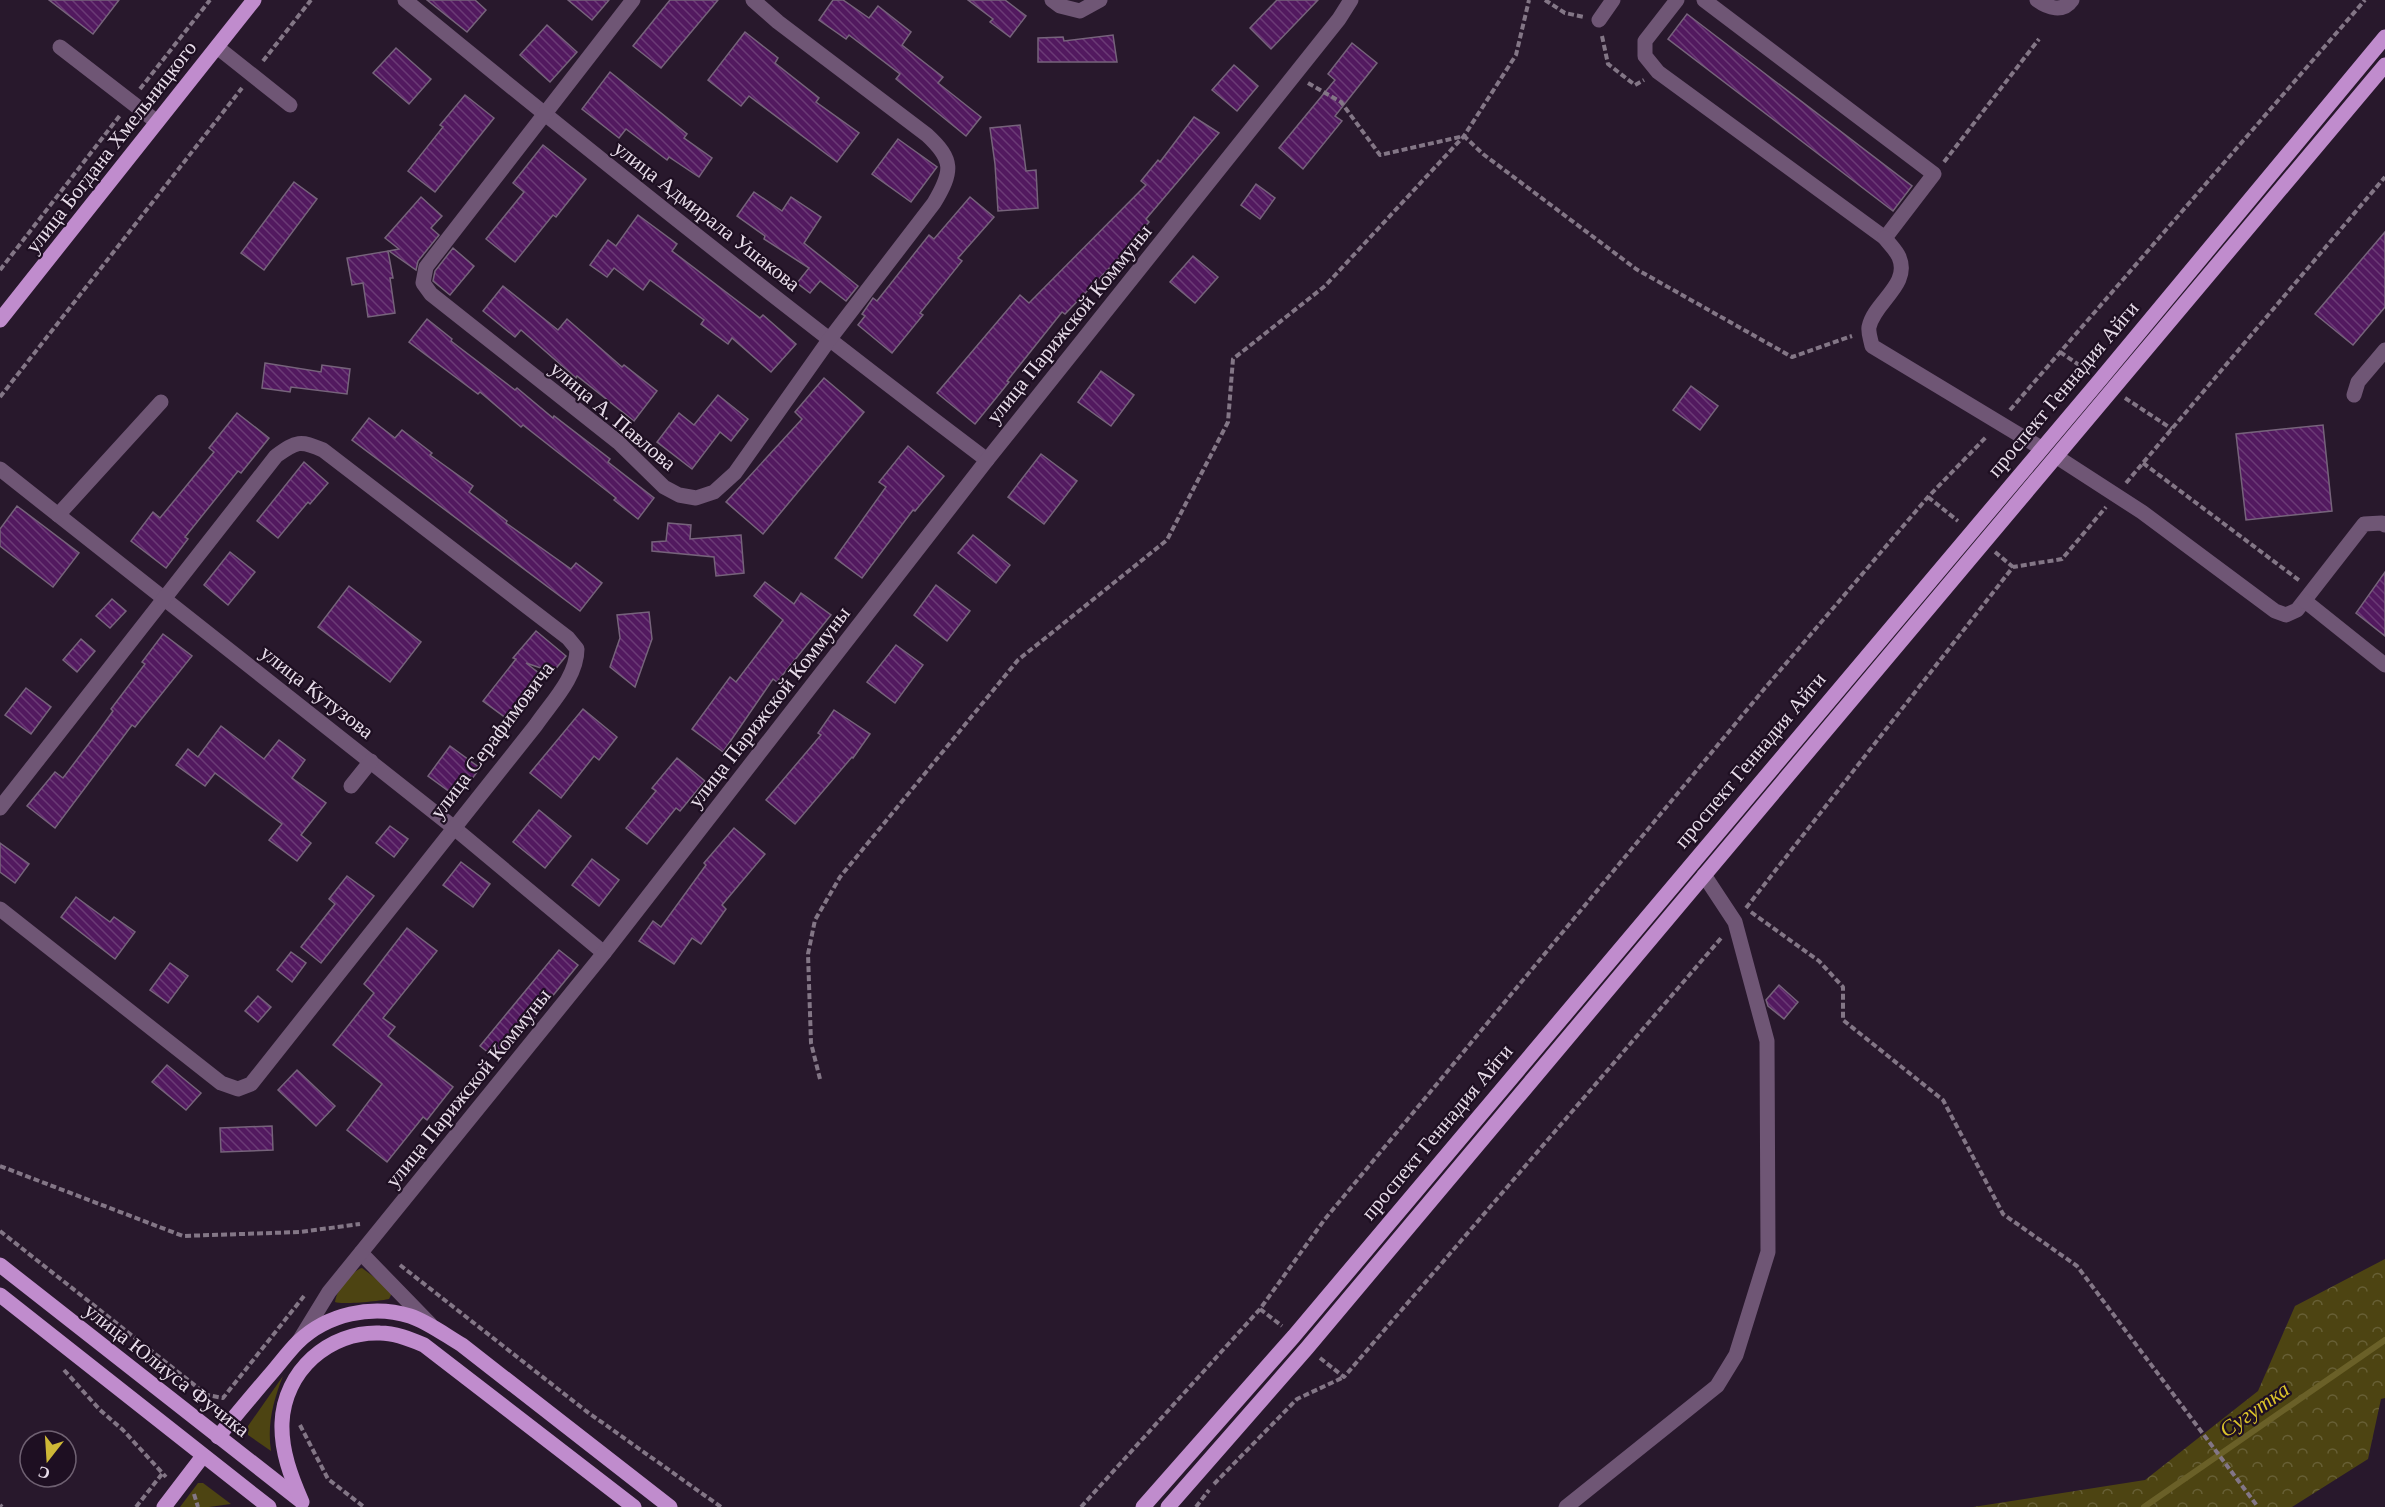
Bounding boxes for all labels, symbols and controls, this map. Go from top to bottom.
street label: улица Богдана Хмельницкого [21,36,201,258]
street label: улица Адмирала Ушакова [609,136,805,297]
street label: улица Парижской Коммуны [982,220,1156,428]
street label: проспект Геннадия Айги [1983,296,2143,482]
street label: улица А. Павлова [545,356,681,476]
street label: улица Парижской Коммуны [683,602,855,812]
street label: улица Кутузова [256,640,379,744]
street label: улица Серафимовича [425,656,559,823]
street label: проспект Геннадия Айги [1670,667,1830,853]
street label: улица Парижской Коммуны [381,984,555,1192]
street label: проспект Геннадия Айги [1357,1039,1517,1225]
street label: улица Юлиуса Фучика [80,1298,255,1442]
water label: Сугутка [2215,1376,2294,1442]
north arrow [18,1429,78,1489]
text: С [36,1463,52,1483]

